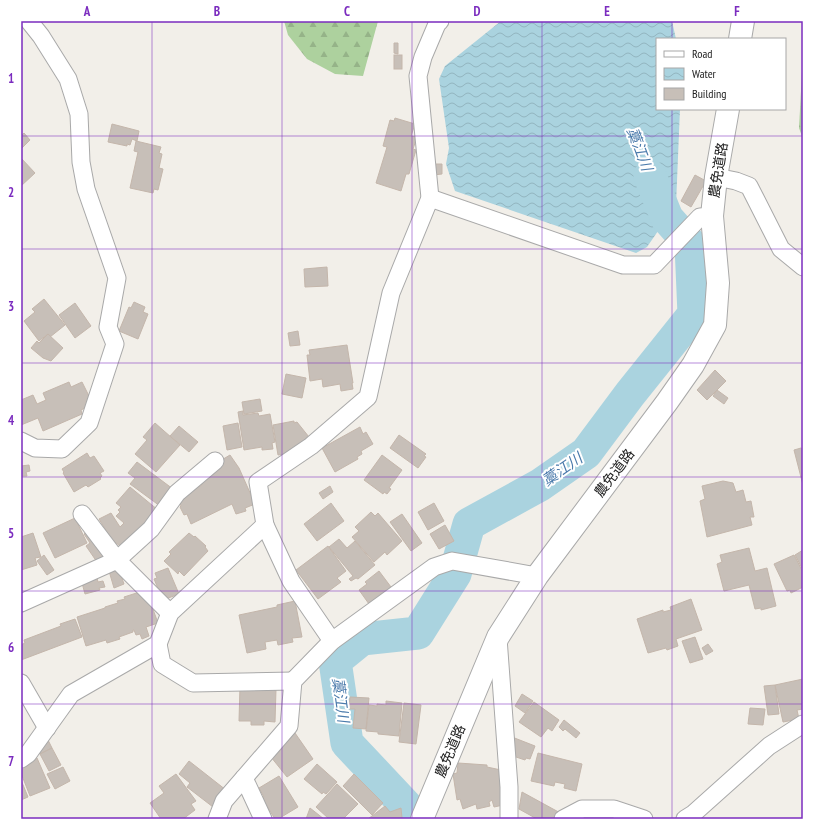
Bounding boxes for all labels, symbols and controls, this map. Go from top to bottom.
text: A [83,3,91,20]
text: B [214,3,220,20]
text: C [344,3,350,20]
text: D [474,3,481,20]
text: E [604,3,610,20]
text: F [734,3,740,20]
legend [656,38,786,110]
text: Road [692,46,712,61]
text: Water [692,66,717,81]
text: 1 [8,70,14,87]
text: Building [692,86,727,101]
water label: 藁江川 [623,125,658,175]
street label: 農免道路 [705,141,731,199]
text: 2 [8,184,14,201]
text: 3 [8,298,14,315]
text: 4 [8,412,15,429]
street label: 農免道路 [590,445,638,501]
water label: 藁江川 [538,447,588,490]
text: 5 [8,525,14,542]
text: 6 [8,639,14,656]
water label: 藁江川 [328,676,354,726]
street label: 農免道路 [431,722,469,780]
text: 7 [8,753,14,770]

